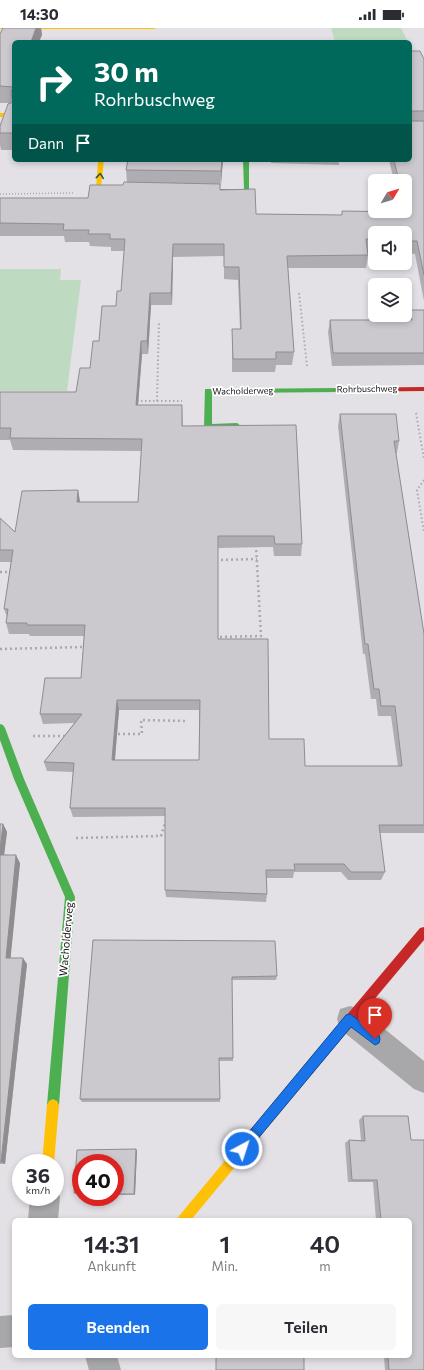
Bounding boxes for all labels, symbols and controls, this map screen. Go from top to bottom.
text: 14:30 [20,5,59,23]
text: 30 m [94,54,159,88]
icon: right [28,56,80,108]
text: Rohrbuschweg [94,88,215,110]
icon: arrive [72,132,94,154]
text: Dann [28,134,64,152]
one-way arrow [95,173,104,179]
north arrow [368,174,412,218]
map controls [368,174,412,322]
button: sound [368,226,412,270]
button: layers [368,278,412,322]
street label: Rohrbuschweg [337,382,397,395]
street label: Wacholderweg [212,384,274,397]
street label: Wacholderweg [56,901,75,977]
pin [358,998,392,1039]
icon: arrive [364,1004,386,1026]
position arrow [221,1128,263,1170]
speed limit sign: 40 [72,1154,124,1206]
text: 36 [26,1163,50,1187]
text: km/h [26,1184,50,1196]
text: 14:31 [84,1229,140,1258]
text: 1 [219,1229,230,1258]
text: 40 [310,1229,340,1258]
text: Ankunft [87,1258,136,1274]
text: Min. [212,1258,238,1274]
text: m [319,1258,331,1274]
button: Beenden [28,1304,208,1350]
button: Teilen [216,1304,396,1350]

